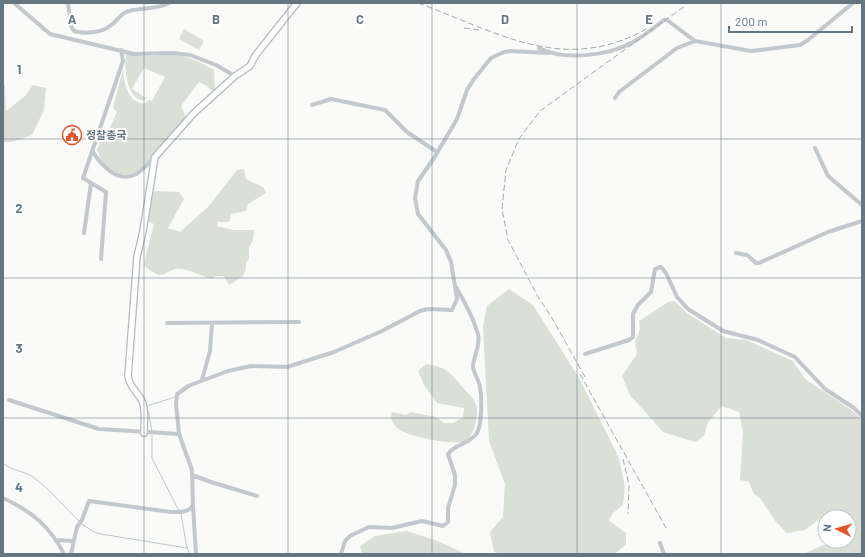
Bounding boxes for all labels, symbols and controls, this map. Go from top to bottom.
scale bar [729,8,852,34]
text: A [68,11,77,27]
text: B [212,11,220,27]
text: C [356,11,364,27]
text: D [501,11,509,27]
text: E [645,11,653,27]
text: 200 m [735,14,767,28]
text: 1 [17,61,21,77]
public building icon: 정찰총국 [61,124,83,146]
place label: 정찰총국 [86,128,126,141]
text: 2 [15,200,23,216]
text: 3 [15,340,23,356]
text: 4 [15,479,23,495]
north arrow [817,509,857,549]
text: N [820,524,833,532]

